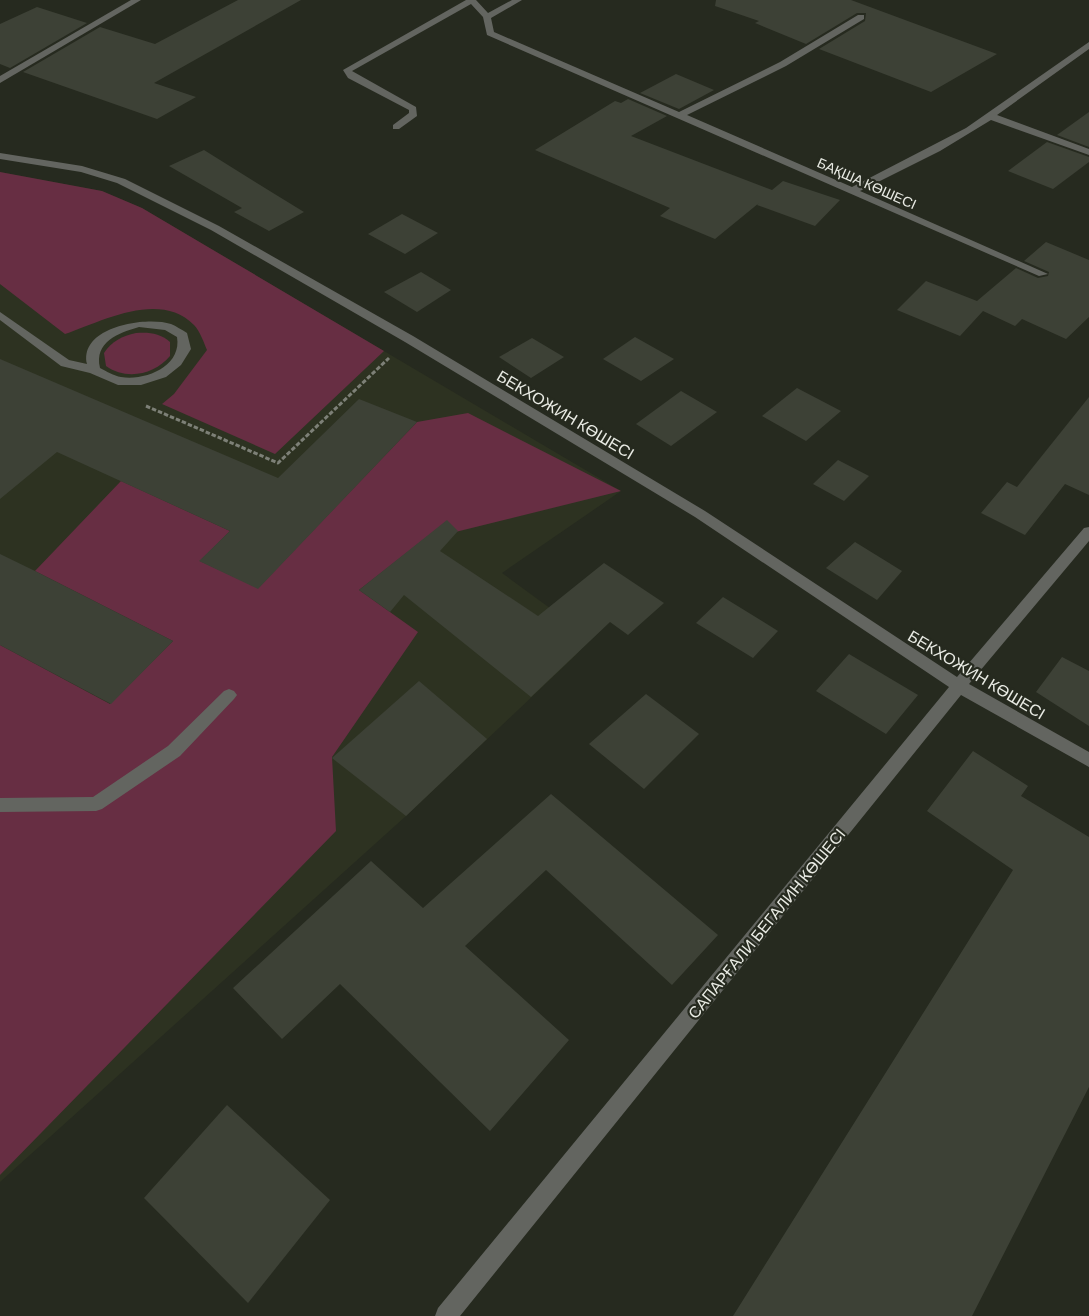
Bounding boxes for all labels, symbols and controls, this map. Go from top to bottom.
street label: БАҚША КӨШЕСІ [815,154,919,212]
street label: БЕКХОЖИН КӨШЕСІ [494,365,638,463]
street label: БЕКХОЖИН КӨШЕСІ [905,625,1049,723]
street label: САПАРҒАЛИ БЕГАЛИН КӨШЕСІ [683,824,849,1022]

